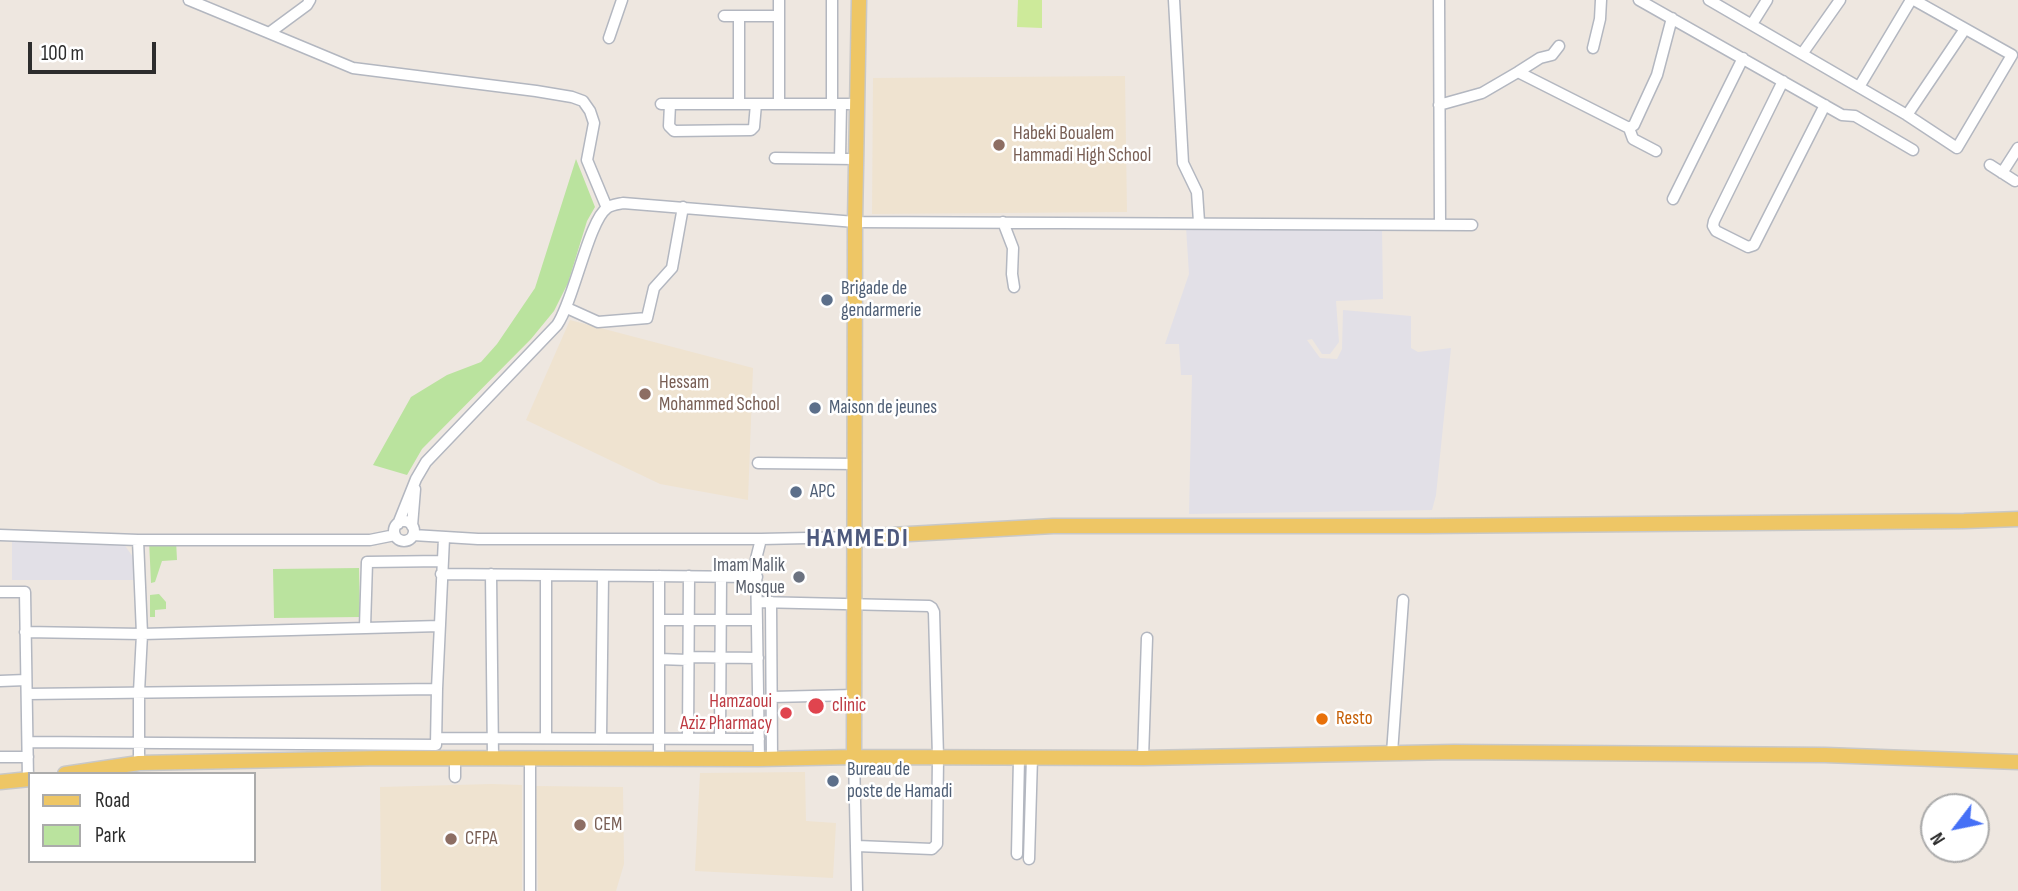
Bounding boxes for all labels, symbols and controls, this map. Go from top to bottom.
scale bar [32,28,159,72]
text: 100 m [41,41,84,66]
place label: Habeki Boualem Hammadi High School [1013,123,1151,167]
marker: Habeki Boualem Hammadi High School [991,137,1007,153]
place label: Brigade de gendarmerie [841,278,921,322]
marker: Brigade de gendarmerie [819,292,835,308]
place label: Hessam Mohammed School [659,372,780,416]
marker: Hessam Mohammed School [637,386,653,402]
place label: Maison de jeunes [829,397,937,419]
marker: Maison de jeunes [807,400,823,416]
place label: APC [810,481,835,503]
marker: APC [788,484,804,500]
district label: HAMMEDI [807,523,909,555]
place label: Imam Malik Mosque [713,555,785,599]
marker: Imam Malik Mosque [791,569,807,585]
place label: Hamzaoui Aziz Pharmacy [680,691,772,735]
place label: clinic [832,695,866,717]
marker: clinic [806,696,826,716]
marker: Hamzaoui Aziz Pharmacy [778,705,794,721]
place label: Resto [1336,708,1373,730]
marker: Resto [1314,711,1330,727]
place label: Bureau de poste de Hamadi [847,759,952,803]
legend [28,772,256,863]
marker: Bureau de poste de Hamadi [825,773,841,789]
text: Road [95,788,130,813]
north arrow [1920,793,1990,863]
place label: CEM [594,814,622,836]
marker: CEM [572,817,588,833]
text: Park [95,823,126,848]
place label: CFPA [465,828,497,850]
text: N [1926,828,1951,849]
marker: CFPA [443,831,459,847]

